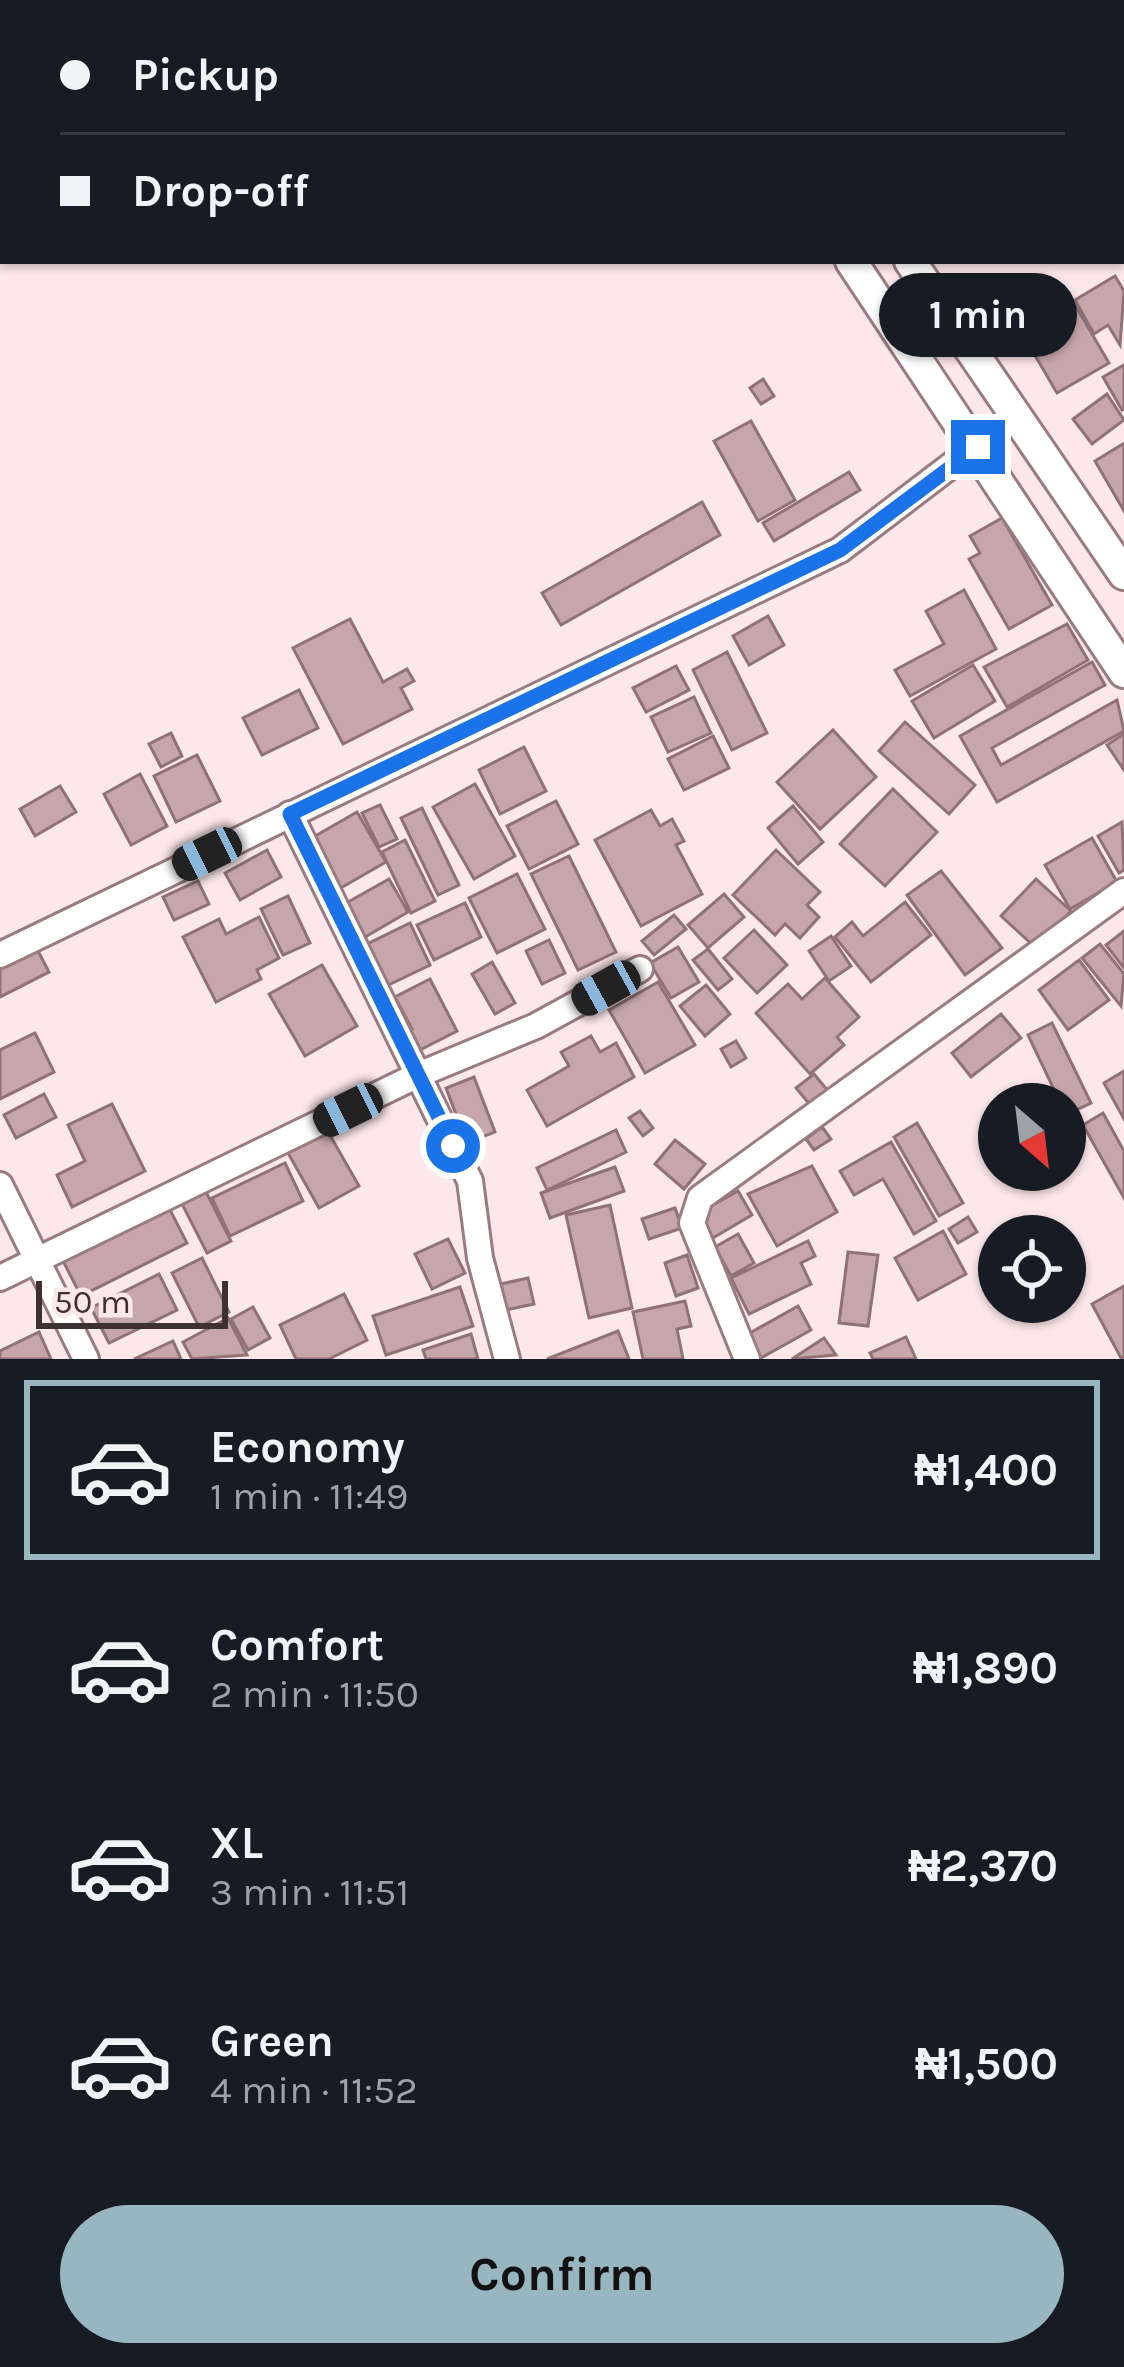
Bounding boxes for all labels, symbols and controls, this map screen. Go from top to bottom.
text: Pickup [132,49,279,101]
text: Drop-off [132,165,309,217]
callout: 1 min [879,273,1077,357]
text: 1 min [929,292,1027,338]
route end [951,420,1005,474]
car [167,822,247,886]
car [566,955,646,1021]
car [308,1078,388,1142]
north arrow [978,1083,1086,1191]
map controls [978,1083,1086,1323]
route start [426,1119,480,1173]
button: locate [978,1215,1086,1323]
scale bar [36,1275,228,1328]
text: 50 m [54,1283,131,1321]
icon: car [66,1416,174,1524]
text: Economy [210,1421,405,1473]
text: ₦1,400 [914,1444,1058,1496]
text: 1 min · 11:49 [210,1473,408,1519]
icon: car [66,1614,174,1722]
text: Comfort [210,1619,384,1671]
text: ₦1,890 [913,1642,1058,1694]
text: 2 min · 11:50 [210,1671,419,1717]
icon: car [66,1812,174,1920]
text: XL [210,1817,263,1869]
text: ₦2,370 [908,1840,1058,1892]
text: 3 min · 11:51 [210,1869,409,1915]
icon: car [66,2010,174,2118]
text: Green [210,2015,334,2067]
text: ₦1,500 [915,2038,1058,2090]
text: 4 min · 11:52 [210,2067,418,2113]
button: Confirm [60,2205,1064,2343]

